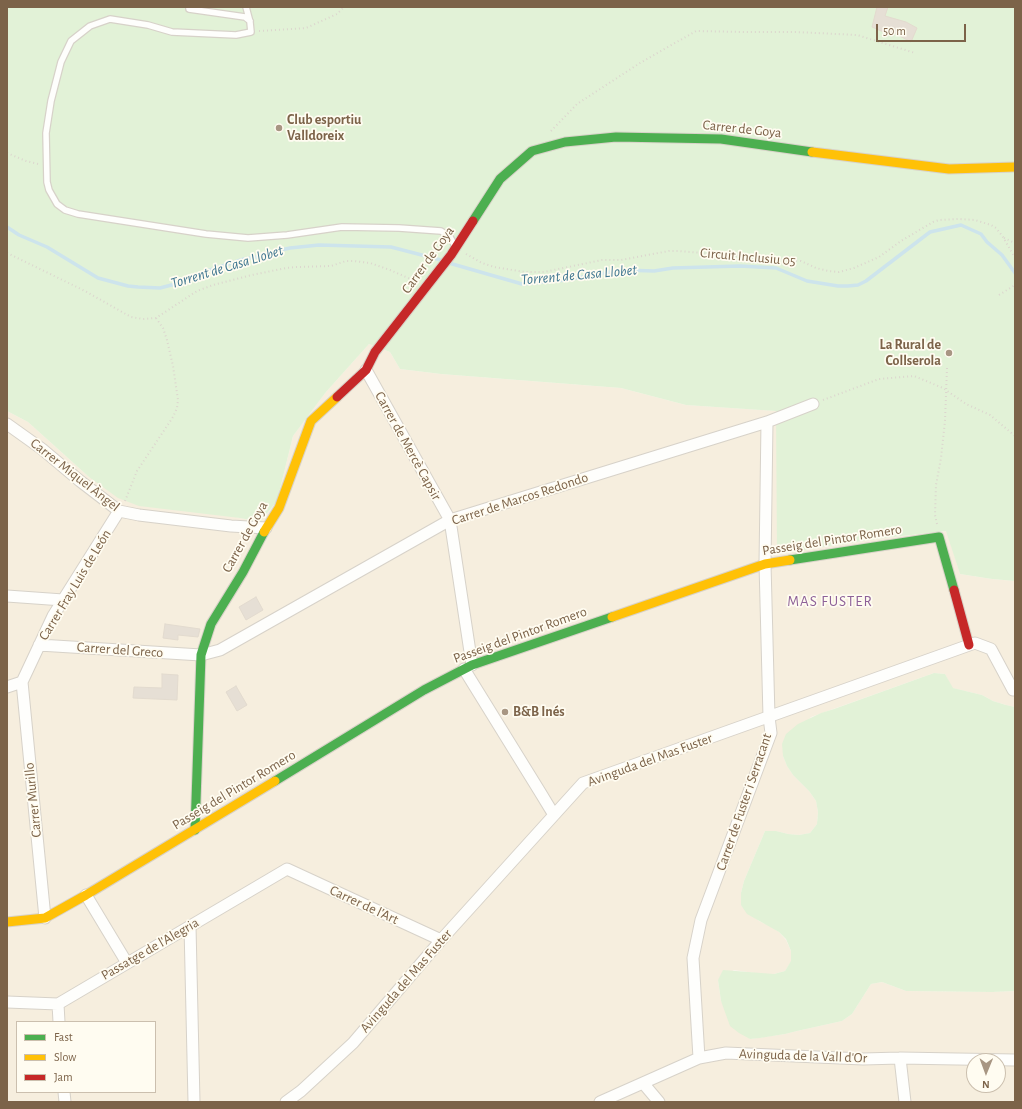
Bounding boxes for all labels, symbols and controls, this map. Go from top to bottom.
scale bar [878,16,968,42]
text: 50 m [883,25,906,37]
place label: Club esportiu Valldoreix [287,112,361,144]
street label: Carrer de Goya [702,117,782,141]
marker: Club esportiu Valldoreix [274,123,284,133]
street label: Carrer de Goya [398,223,458,297]
water label: Torrent de Casa Llobet [169,241,285,293]
street label: Circuit Inclusiu 05 [699,244,797,270]
water label: Torrent de Casa Llobet [520,261,638,289]
place label: La Rural de Collserola [880,337,941,370]
marker: La Rural de Collserola [944,348,954,358]
street label: Carrer de Mercè Capsir [371,389,445,503]
street label: Carrer Miquel Àngel [27,435,123,515]
street label: Carrer de Marcos Redondo [450,469,590,529]
street label: Carrer de Goya [219,498,271,576]
street label: Passeig del Pintor Romero [761,521,903,559]
street label: Carrer Fray Luis de León [35,527,115,643]
district label: MAS FUSTER [787,592,873,610]
street label: Passeig del Pintor Romero [451,603,589,667]
street label: Carrer del Greco [76,639,164,661]
place label: B&B Inés [513,704,565,720]
marker: B&B Inés [500,707,510,717]
street label: Avinguda del Mas Fuster [585,730,715,790]
street label: Carrer de Fuster i Serracant [713,731,775,873]
street label: Passeig del Pintor Romero [169,747,299,833]
street label: Carrer Murillo [21,762,45,838]
street label: Carrer de l'Art [327,882,401,928]
street label: Passatge de l'Alegria [98,914,202,984]
street label: Avinguda del Mas Fuster [356,926,456,1036]
legend [16,1021,156,1093]
text: Fast [54,1031,73,1043]
street label: Avinguda de la Vall d'Or [739,1045,867,1067]
text: Slow [54,1051,76,1063]
north arrow [966,1053,1006,1093]
text: Jam [54,1071,73,1083]
text: N [982,1079,990,1090]

